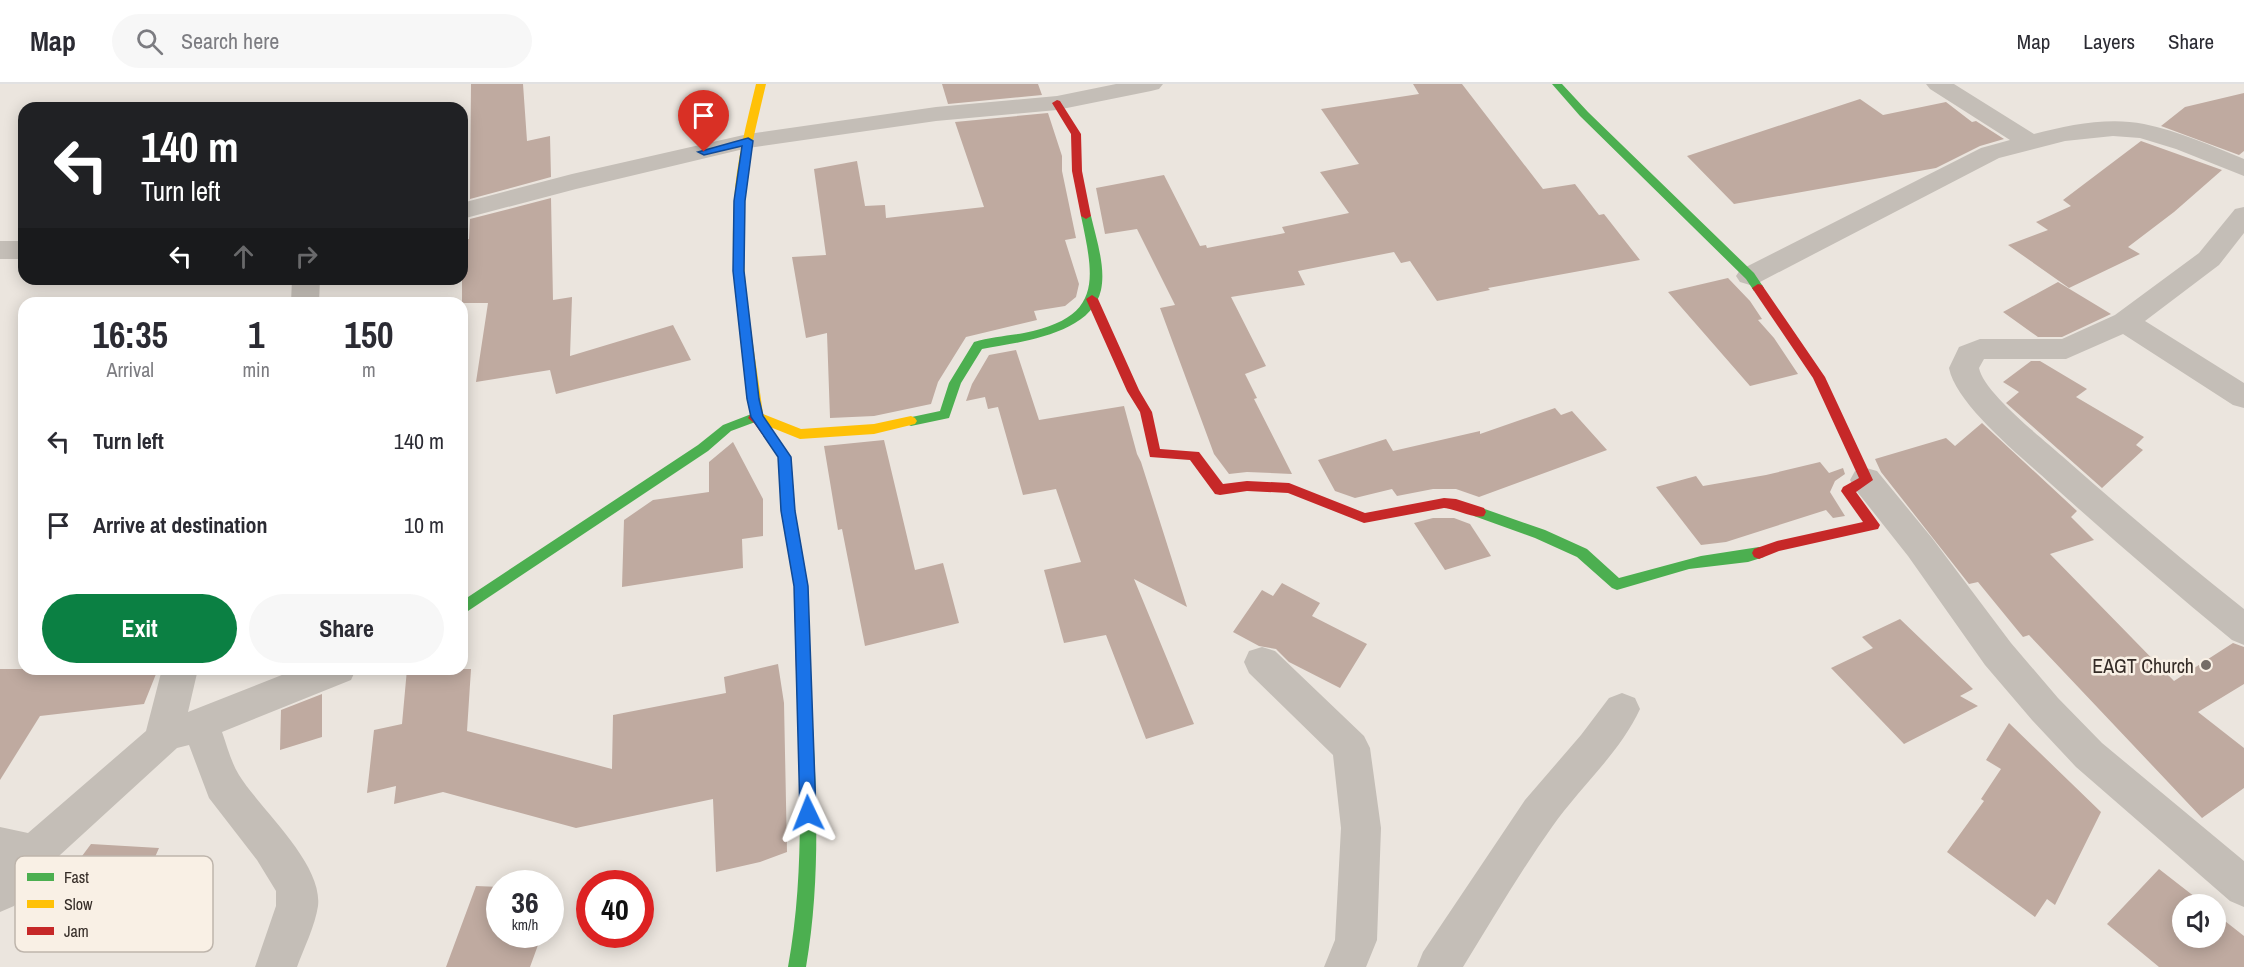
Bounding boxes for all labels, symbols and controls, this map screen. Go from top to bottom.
search box [112,14,532,68]
text: Map [30,22,76,60]
icon: search [133,25,166,58]
text: Search here [181,26,279,56]
text: Map [2017,27,2050,56]
text: Layers [2083,27,2135,56]
text: Share [2168,27,2214,56]
pin [678,90,729,152]
icon: arrive [687,99,720,132]
text: 140 m [141,119,239,175]
icon: left [42,126,120,204]
text: Turn left [141,173,220,209]
icon: left [164,240,197,273]
icon: ahead [227,240,260,273]
icon: right [290,240,323,273]
text: 16:35 [92,311,168,359]
text: 1 [248,311,264,359]
text: 150 [344,311,394,359]
text: Arrival [107,356,154,383]
text: min [242,356,270,383]
text: m [362,356,376,383]
icon: left [42,425,75,458]
text: Turn left [93,426,164,456]
text: 140 m [394,426,444,456]
icon: arrive [42,509,75,542]
text: Arrive at destination [93,510,267,540]
text: 10 m [404,510,444,540]
button: Exit [42,594,237,663]
button: Share [249,594,444,663]
place label: EAGT Church [2092,652,2194,679]
marker: EAGT Church [2199,658,2213,672]
position arrow [776,781,840,845]
legend [15,856,213,952]
text: Fast [64,866,89,888]
speed limit sign: 40 [576,870,654,948]
text: 36 [511,882,539,922]
text: Slow [64,893,93,915]
map controls [2172,894,2226,948]
button: sound [2172,894,2226,948]
text: km/h [512,914,538,935]
text: Jam [64,920,89,942]

